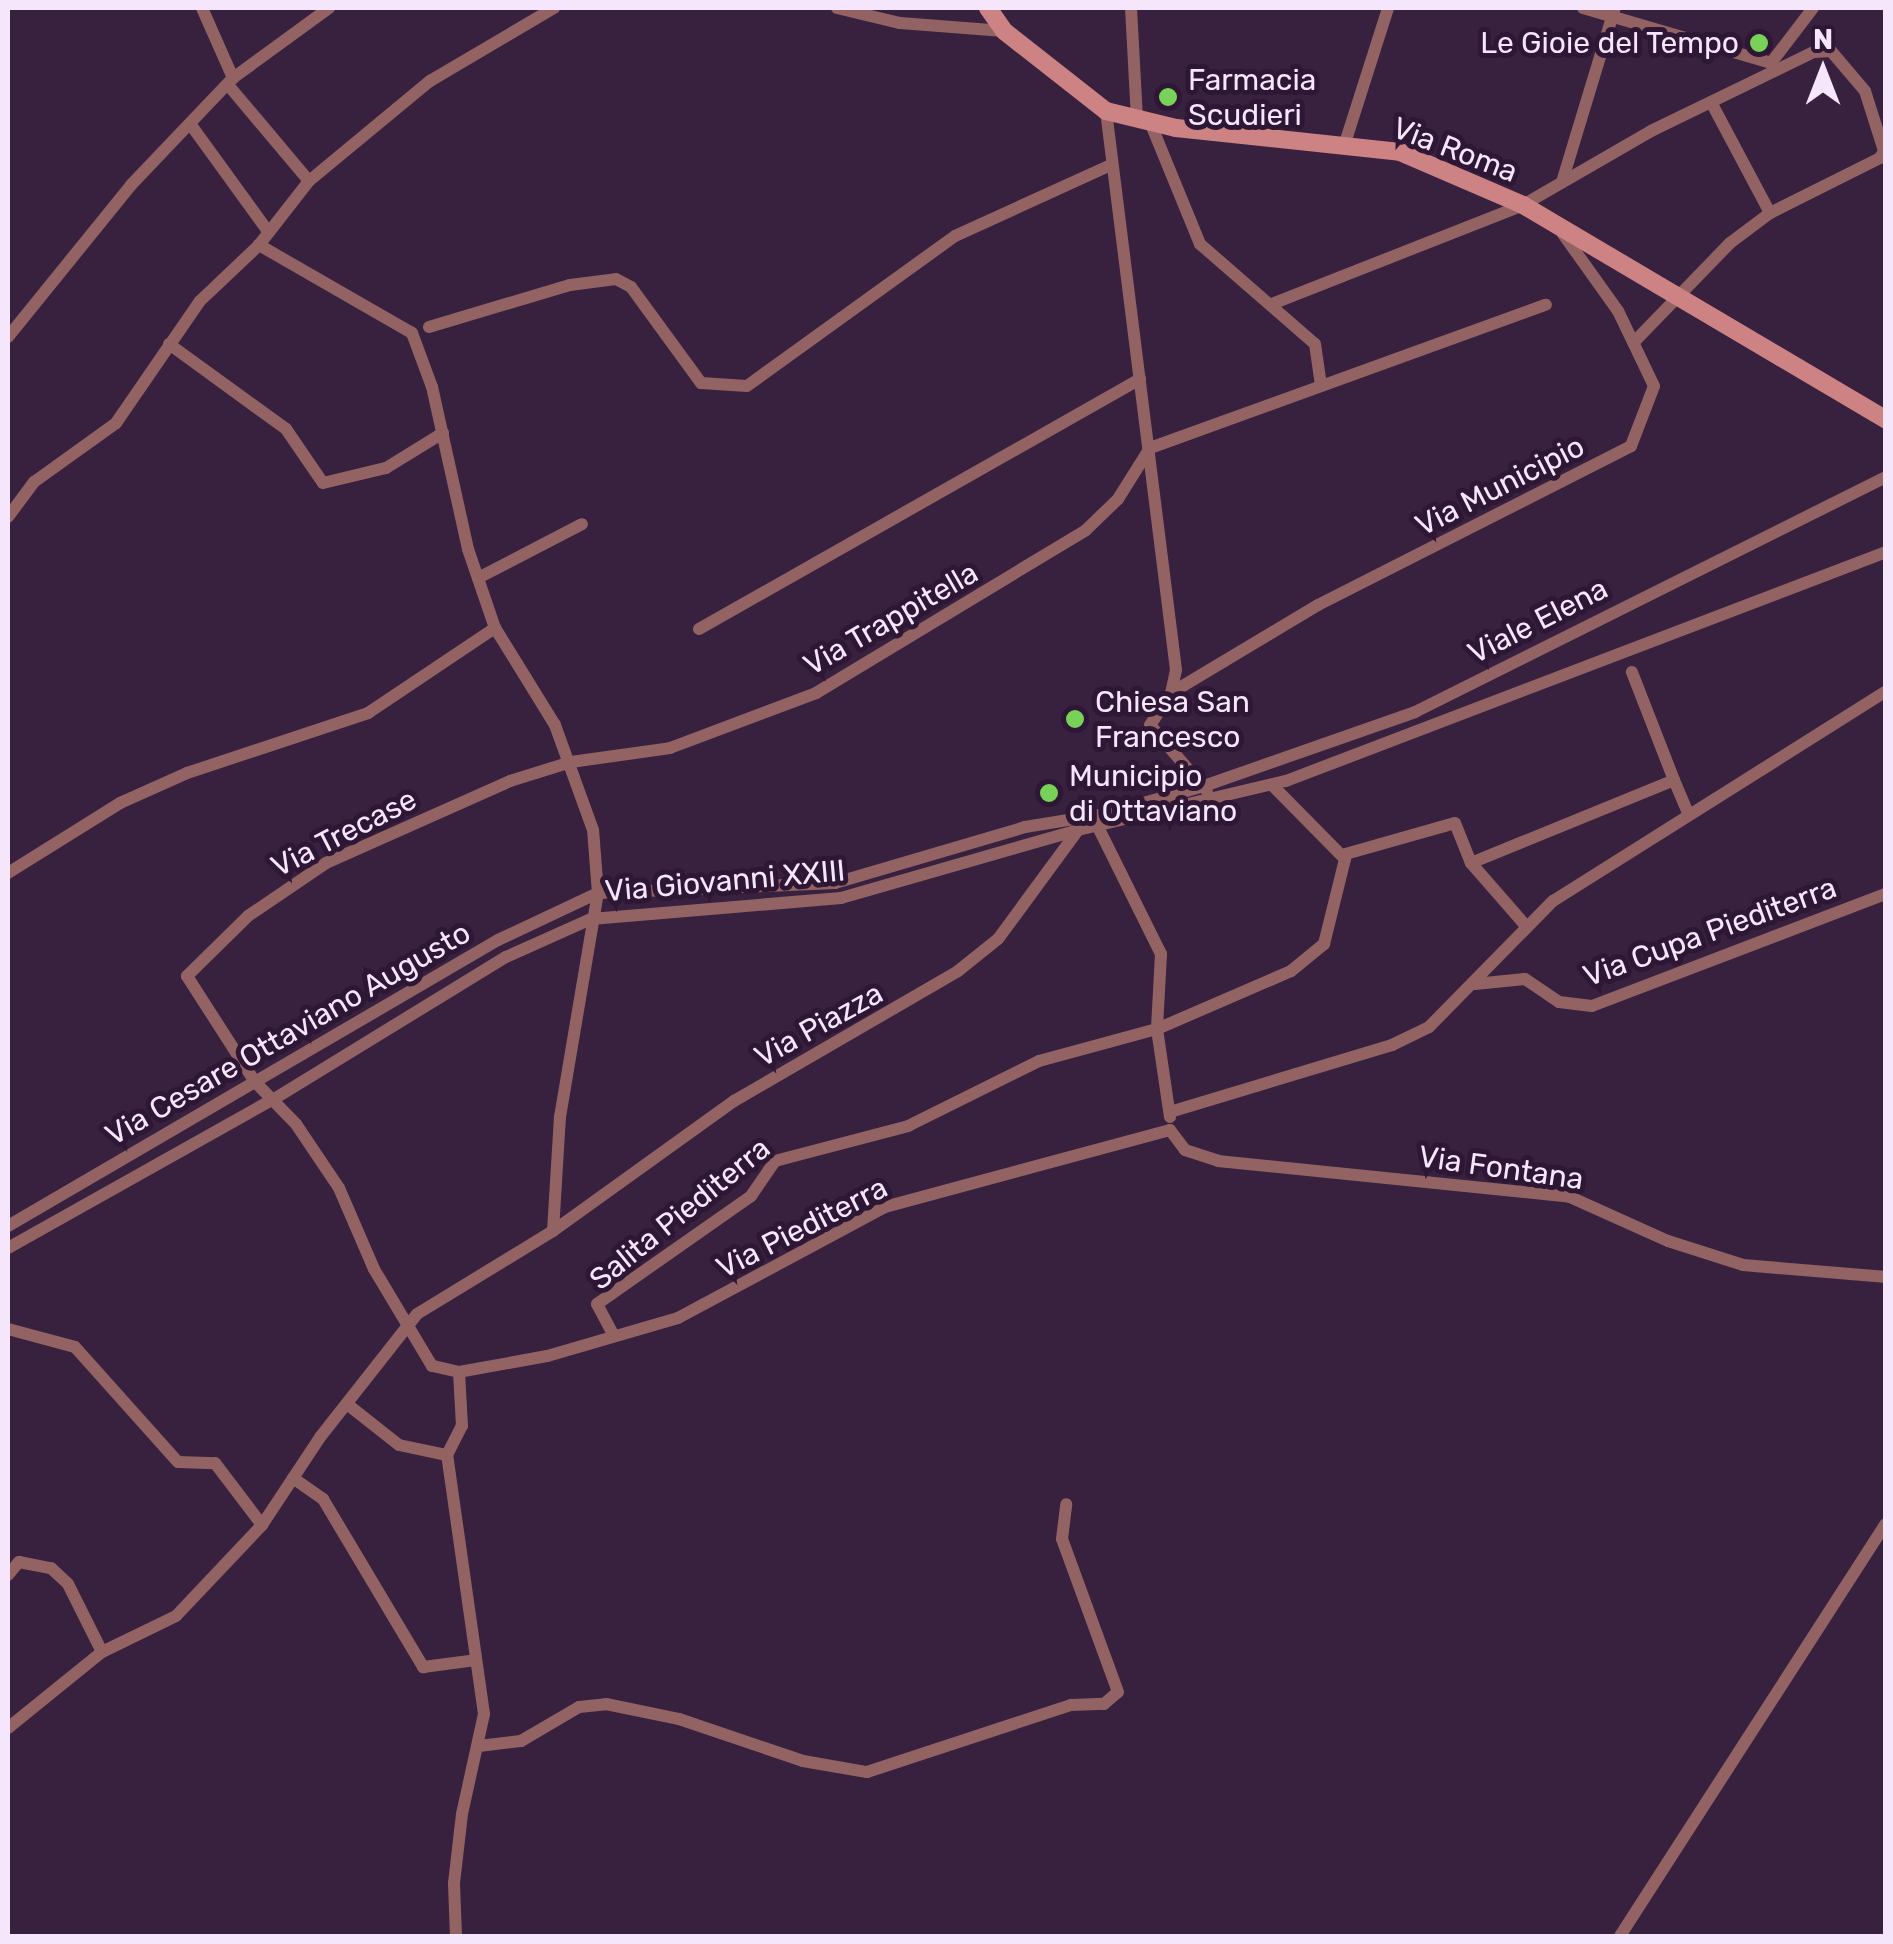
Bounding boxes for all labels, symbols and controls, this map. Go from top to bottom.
north arrow [1773,20,1873,120]
text: N [1813,23,1833,56]
place label: Le Gioie del Tempo [1480,25,1739,61]
marker: Le Gioie del Tempo [1748,32,1770,54]
place label: Farmacia Scudieri [1188,62,1316,132]
marker: Farmacia Scudieri [1157,86,1179,108]
street label: Via Roma [1388,110,1522,190]
street label: Via Municipio [1410,428,1590,544]
street label: Via Trappitella [797,554,985,684]
street label: Viale Elena [1462,570,1614,672]
place label: Chiesa San Francesco [1095,684,1250,754]
marker: Chiesa San Francesco [1064,708,1086,730]
place label: Municipio di Ottaviano [1069,758,1237,828]
street label: Via Trecase [265,781,423,885]
marker: Municipio di Ottaviano [1038,782,1060,804]
street label: Via Giovanni XXIII [603,853,847,909]
street label: Via Cupa Piediterra [1579,869,1841,995]
street label: Via Cesare Ottaviano Augusto [99,914,477,1154]
street label: Via Piazza [749,975,889,1075]
street label: Salita Piediterra [583,1130,777,1298]
street label: Via Fontana [1416,1139,1586,1197]
street label: Via Piediterra [711,1170,893,1286]

